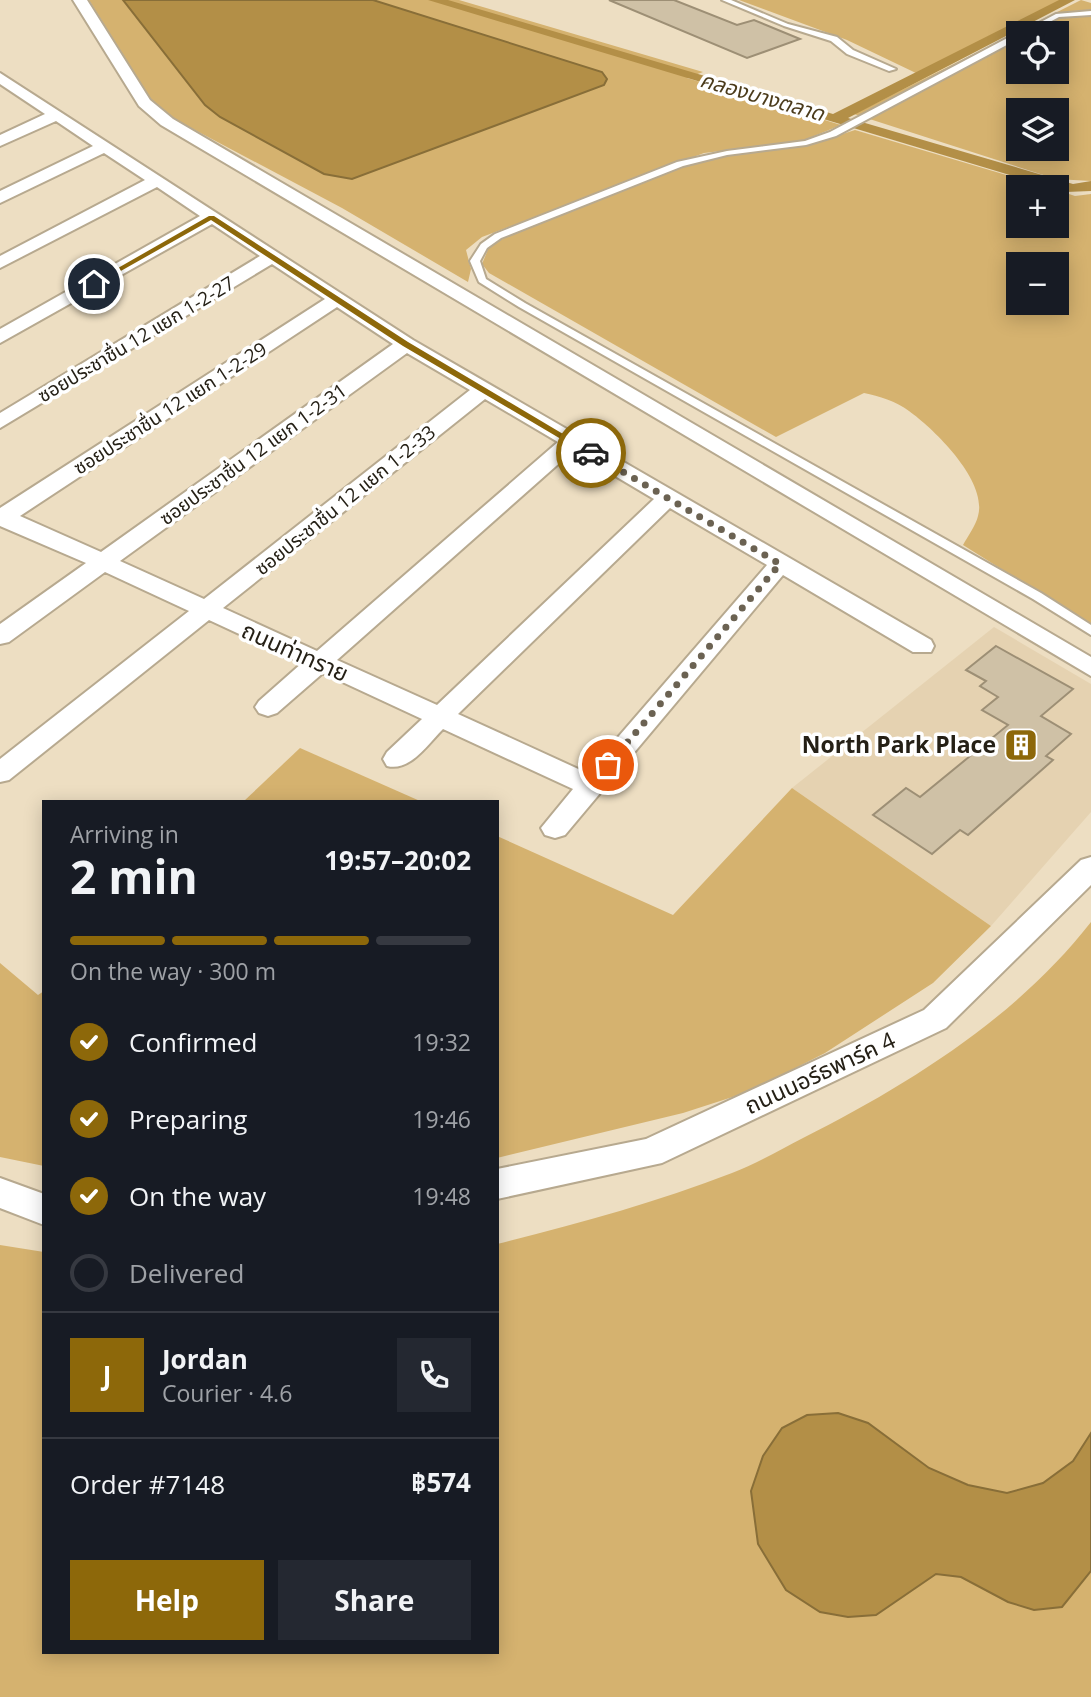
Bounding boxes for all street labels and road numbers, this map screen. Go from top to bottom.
street label: ซอยประชาชื่น 12 แยก 1-2-27 [33,270,239,408]
street label: ซอยประชาชื่น 12 แยก 1-2-29 [68,336,272,480]
street label: ซอยประชาชื่น 12 แยก 1-2-31 [154,377,352,531]
street label: ซอยประชาชื่น 12 แยก 1-2-33 [249,419,441,581]
street label: ถนนท่าทราย [237,613,354,689]
street label: ถนนนอร์ธพาร์ค 4 [739,1023,900,1121]

